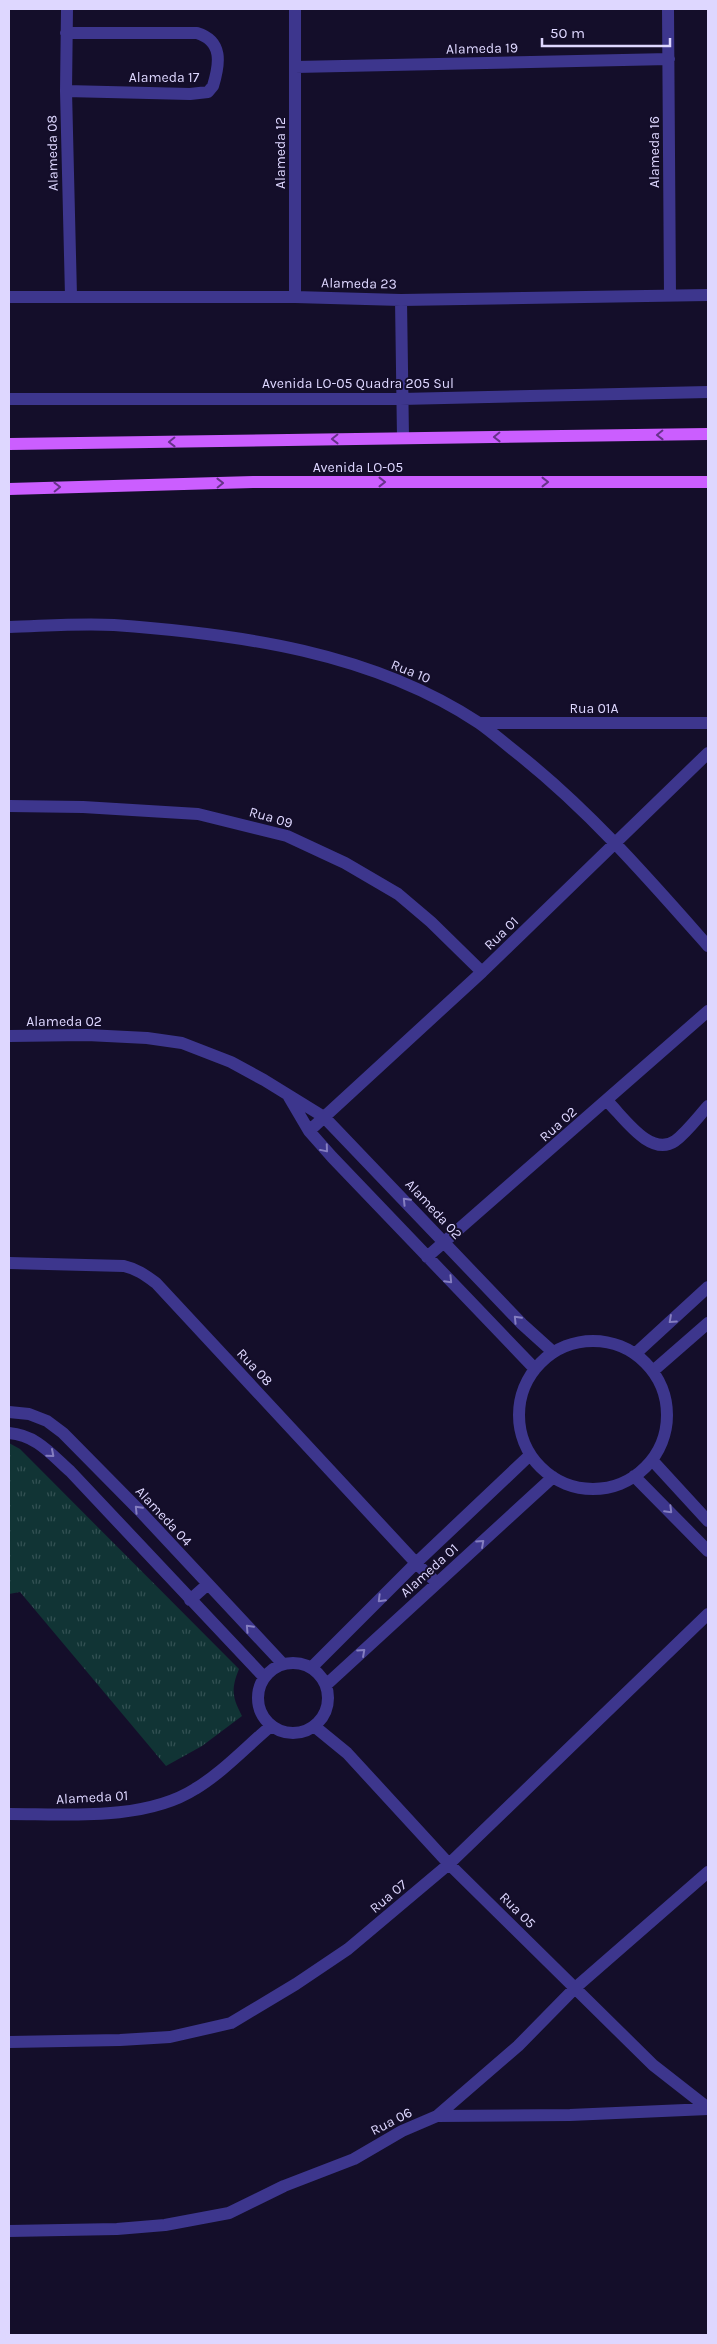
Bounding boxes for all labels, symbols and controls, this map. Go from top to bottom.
scale bar [542,15,670,47]
text: 50 m [550,24,585,42]
street label: Alameda 19 [446,39,518,58]
street label: Alameda 17 [129,69,200,86]
street label: Alameda 08 [43,115,62,191]
street label: Alameda 16 [646,116,663,188]
street label: Alameda 12 [272,117,289,189]
street label: Alameda 23 [321,274,397,293]
street label: Avenida LO-05 Quadra 205 Sul [262,375,454,392]
one-way arrow [655,429,663,440]
one-way arrow [493,431,501,442]
one-way arrow [330,434,338,444]
one-way arrow [168,436,176,447]
street label: Avenida LO-05 [313,459,403,476]
one-way arrow [379,477,387,487]
one-way arrow [542,477,549,487]
one-way arrow [216,478,224,488]
one-way arrow [54,481,62,492]
street label: Rua 10 [389,656,433,687]
street label: Rua 01A [569,700,619,717]
street label: Rua 09 [247,803,295,832]
street label: Rua 01 [481,913,522,954]
street label: Alameda 02 [26,1013,102,1030]
street label: Rua 02 [536,1103,581,1146]
one-way arrow [319,1143,328,1152]
street label: Alameda 02 [402,1176,466,1243]
one-way arrow [403,1197,412,1206]
one-way arrow [443,1274,452,1283]
one-way arrow [669,1314,678,1323]
one-way arrow [514,1316,523,1325]
street label: Rua 08 [233,1345,276,1390]
one-way arrow [45,1448,54,1457]
street label: Alameda 04 [132,1483,196,1550]
one-way arrow [663,1505,672,1514]
one-way arrow [135,1506,144,1515]
street label: Alameda 01 [397,1540,462,1601]
one-way arrow [476,1540,485,1549]
one-way arrow [378,1593,387,1602]
one-way arrow [246,1624,255,1633]
one-way arrow [356,1649,365,1658]
street label: Alameda 01 [56,1787,129,1808]
street label: Rua 07 [366,1876,411,1917]
street label: Rua 05 [496,1889,539,1932]
street label: Rua 06 [368,2104,415,2139]

